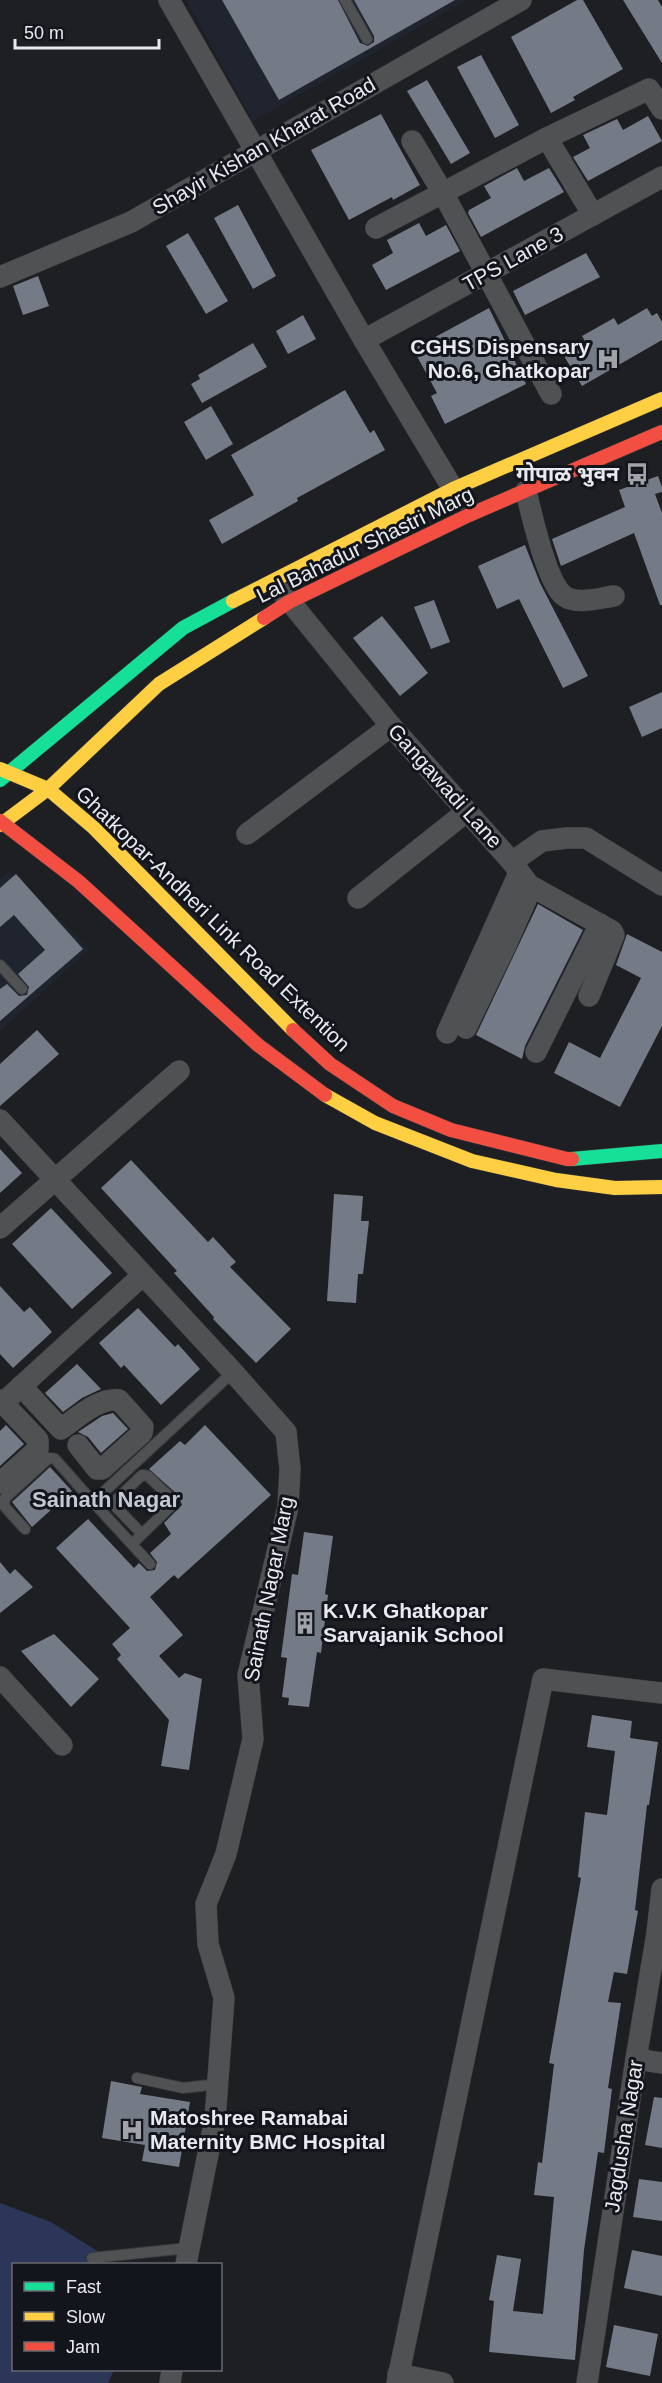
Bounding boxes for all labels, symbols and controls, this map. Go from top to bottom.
scale bar [15,12,159,50]
text: 50 m [24,23,64,43]
street label: Shayir Kishan Kharat Road [148,72,379,219]
street label: TPS Lane 3 [459,222,567,296]
place label: CGHS Dispensary No.6, Ghatkopar [410,335,590,382]
hospital icon: CGHS Dispensary No.6, Ghatkopar [595,346,621,372]
bus stop icon: गोपाळ भुवन [624,461,650,487]
place label: गोपाळ भुवन [516,462,620,487]
street label: Lal Bahadur Shastri Marg [253,482,477,607]
street label: Gangawadi Lane [384,719,507,852]
street label: Ghatkopar-Andheri Link Road Extention [72,781,355,1056]
district label: Sainath Nagar [32,1487,180,1512]
street label: Sainath Nagar Marg [239,1494,298,1683]
place label: K.V.K Ghatkopar Sarvajanik School [323,1599,504,1646]
building icon: K.V.K Ghatkopar Sarvajanik School [292,1610,318,1636]
street label: Jagdusha Nagar [600,2058,647,2214]
place label: Matoshree Ramabai Maternity BMC Hospital [150,2106,386,2153]
hospital icon: Matoshree Ramabai Maternity BMC Hospital [119,2117,145,2143]
legend [12,2263,222,2371]
text: Fast [66,2277,101,2297]
text: Slow [66,2307,106,2327]
text: Jam [66,2337,100,2357]

